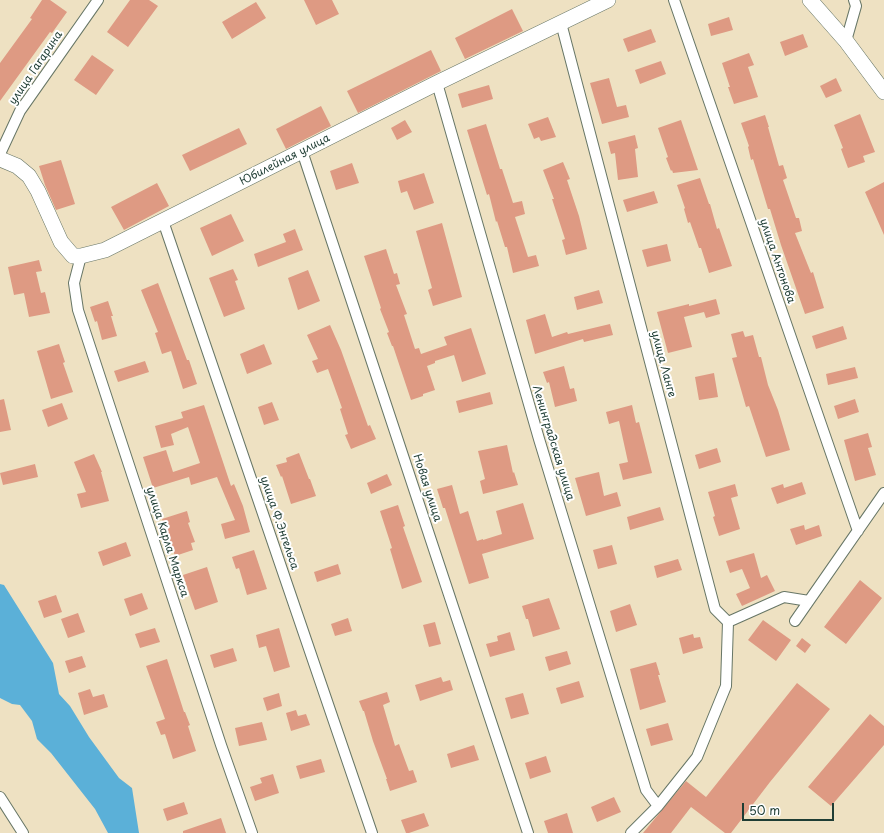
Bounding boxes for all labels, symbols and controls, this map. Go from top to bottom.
street label: улица Гагарина [6,29,66,107]
street label: Юбилейная улица [238,132,332,188]
street label: улица Антонова [756,217,798,305]
street label: улица Ланге [648,329,678,399]
street label: Ленинградская улица [529,384,577,502]
street label: Новая улица [410,453,444,523]
street label: улица Ф.Энгельса [257,475,301,571]
street label: улица Карла Маркса [143,485,191,599]
scale bar [744,795,836,821]
text: 50 m [749,801,780,819]

